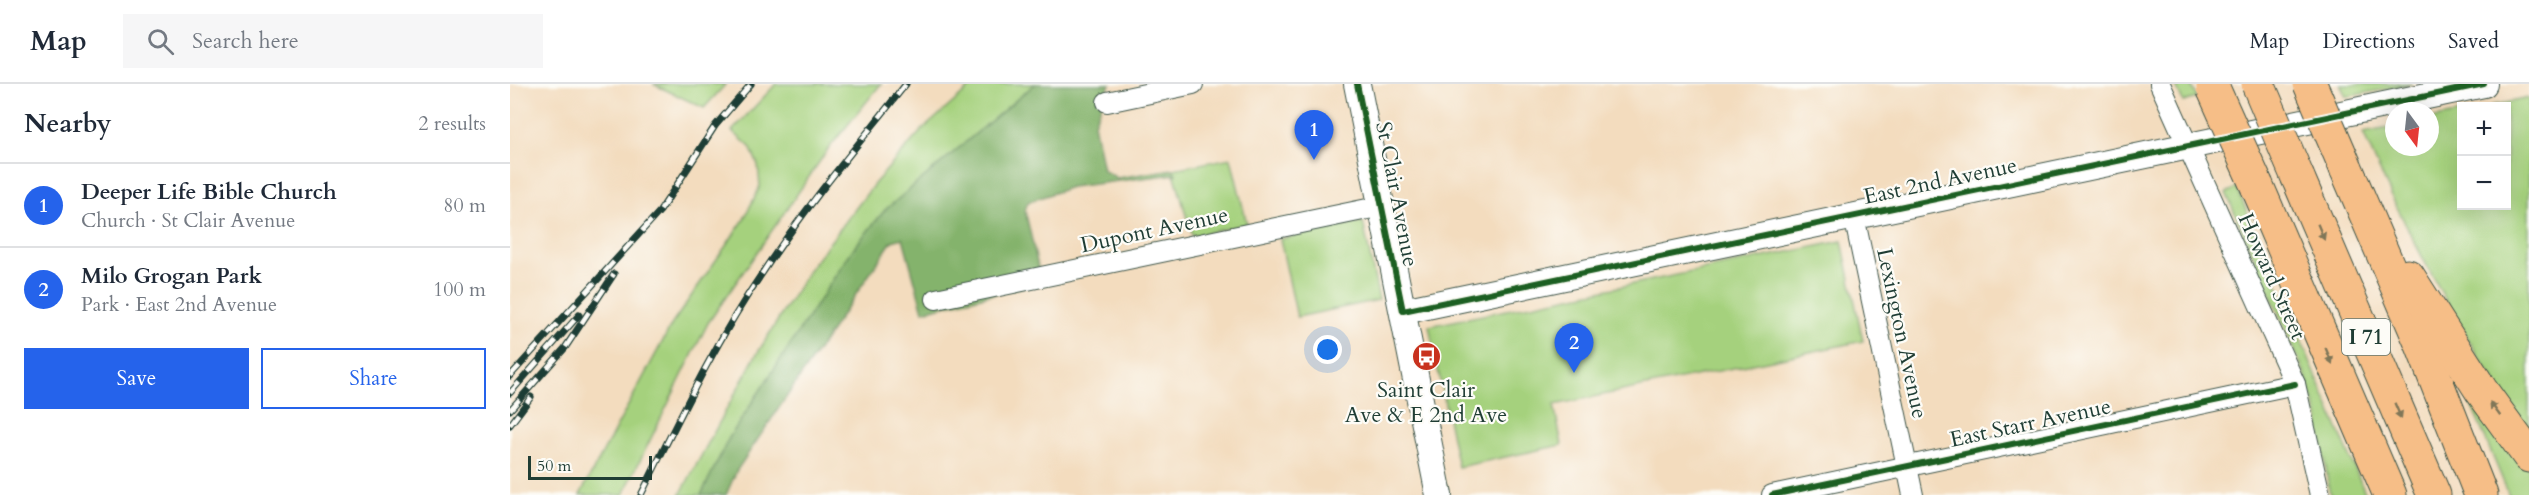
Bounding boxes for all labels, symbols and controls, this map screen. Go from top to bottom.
search box [123,14,543,68]
text: Map [30,22,87,60]
icon: search [144,25,177,58]
text: Search here [192,26,299,56]
text: Map [2249,27,2289,56]
text: Directions [2322,27,2415,56]
text: Saved [2448,27,2499,56]
north arrow [2385,102,2439,156]
map controls [2457,102,2511,210]
button: + [2457,102,2511,156]
text: Nearby [24,106,112,141]
text: 2 results [418,110,486,137]
pin: 1 [1294,110,1334,160]
street label: St Clair Avenue [1368,119,1426,269]
street label: East 2nd Avenue [1861,150,2020,212]
button: − [2457,156,2511,210]
text: Deeper Life Bible Church [81,177,337,207]
text: 1 [38,192,49,219]
text: 80 m [443,192,486,219]
street label: Dupont Avenue [1078,200,1231,260]
text: Church · St Clair Avenue [81,207,295,234]
street label: Howard Street [2231,208,2313,345]
one-way arrow [2317,223,2326,241]
street label: Lexington Avenue [1869,245,1935,421]
text: Milo Grogan Park [81,261,262,291]
text: 2 [38,276,49,303]
text: 100 m [433,276,486,303]
text: Park · East 2nd Avenue [81,291,277,318]
road number: I 71 [2342,319,2390,355]
pin: 2 [1554,324,1594,373]
your location [1313,335,1342,364]
bus stop icon: Saint Clair Ave & E 2nd Ave [1410,341,1442,373]
one-way arrow [2325,347,2334,365]
button: Save [24,348,249,409]
button: Share [261,348,486,409]
place label: Saint Clair Ave & E 2nd Ave [1345,375,1507,430]
street label: East Starr Avenue [1947,391,2114,455]
one-way arrow [2489,401,2501,417]
one-way arrow [2394,402,2403,420]
scale bar [528,453,652,480]
text: 50 m [537,455,571,477]

